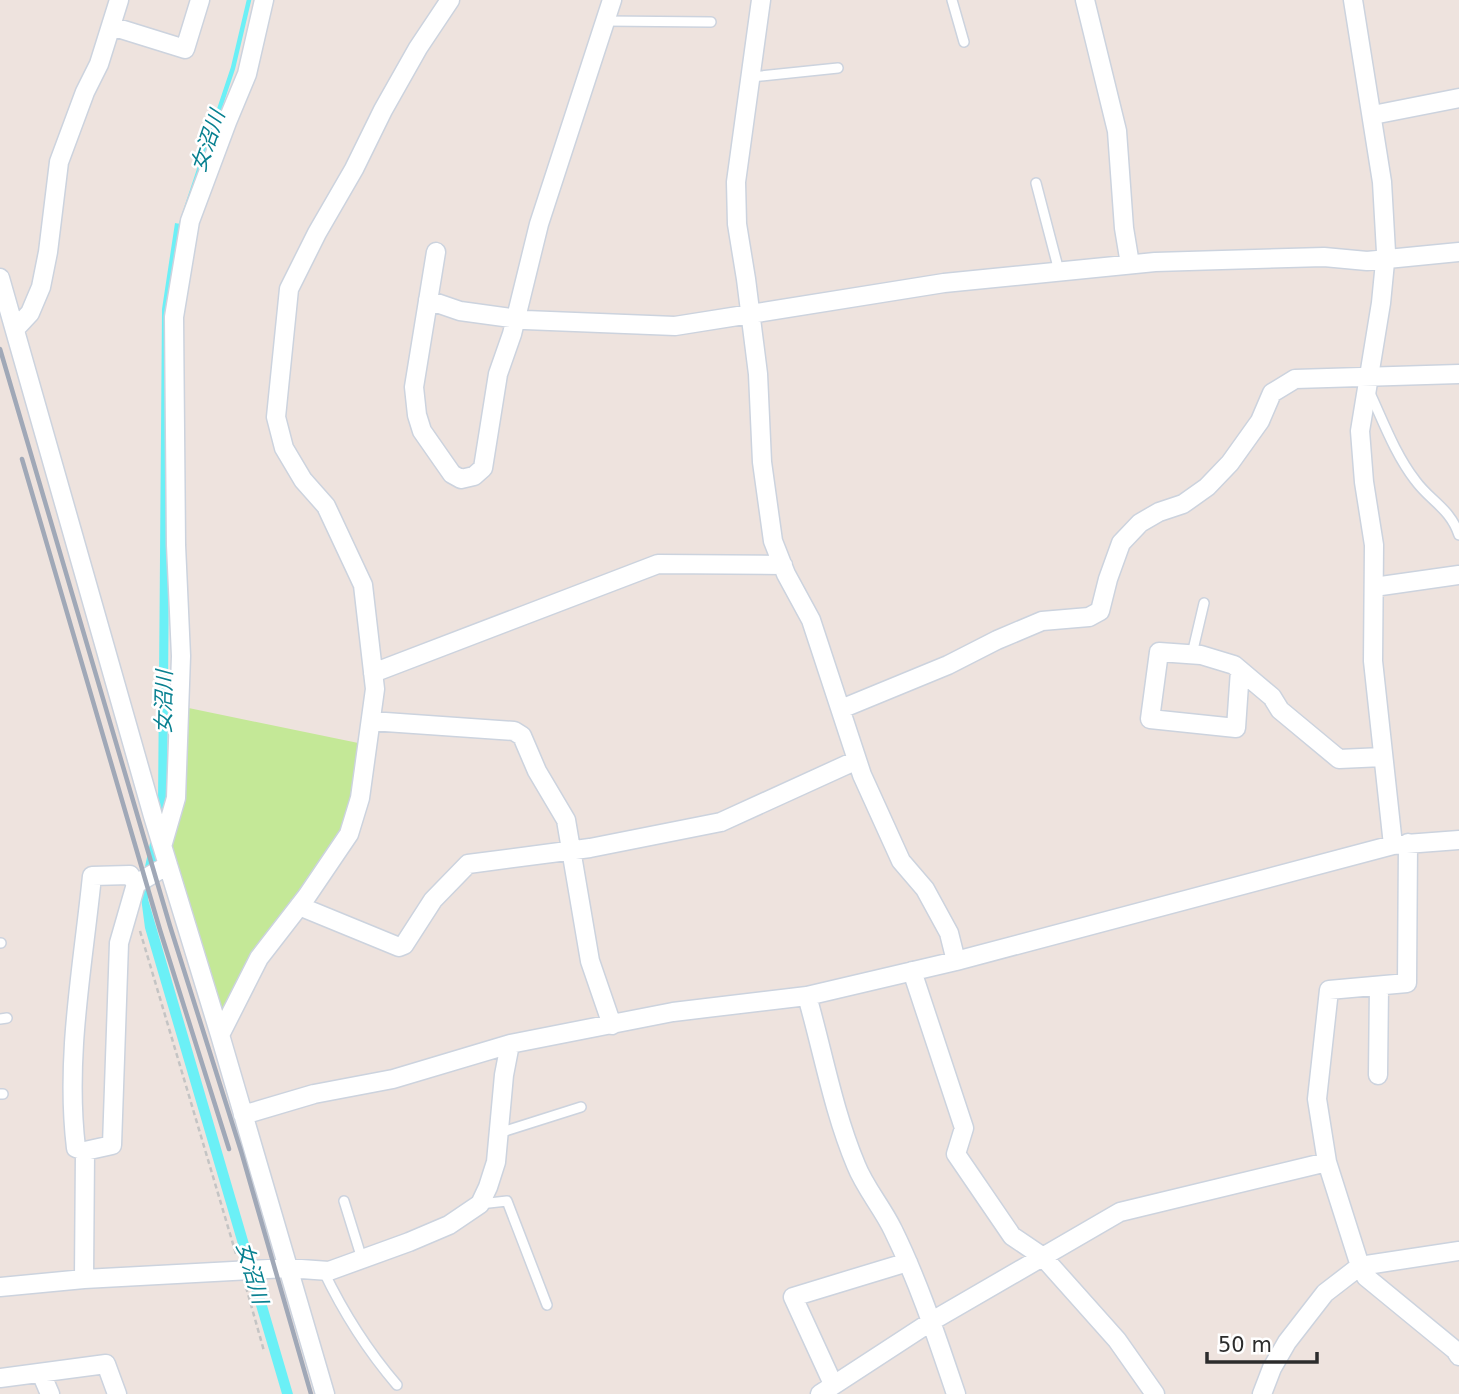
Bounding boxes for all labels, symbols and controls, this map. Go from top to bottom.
water label: 女沼川 [186,105,230,175]
water label: 女沼川 [151,668,177,734]
water label: 女沼川 [232,1239,273,1309]
scale bar [1207,1320,1317,1364]
text: 50 m [1218,1333,1272,1357]

